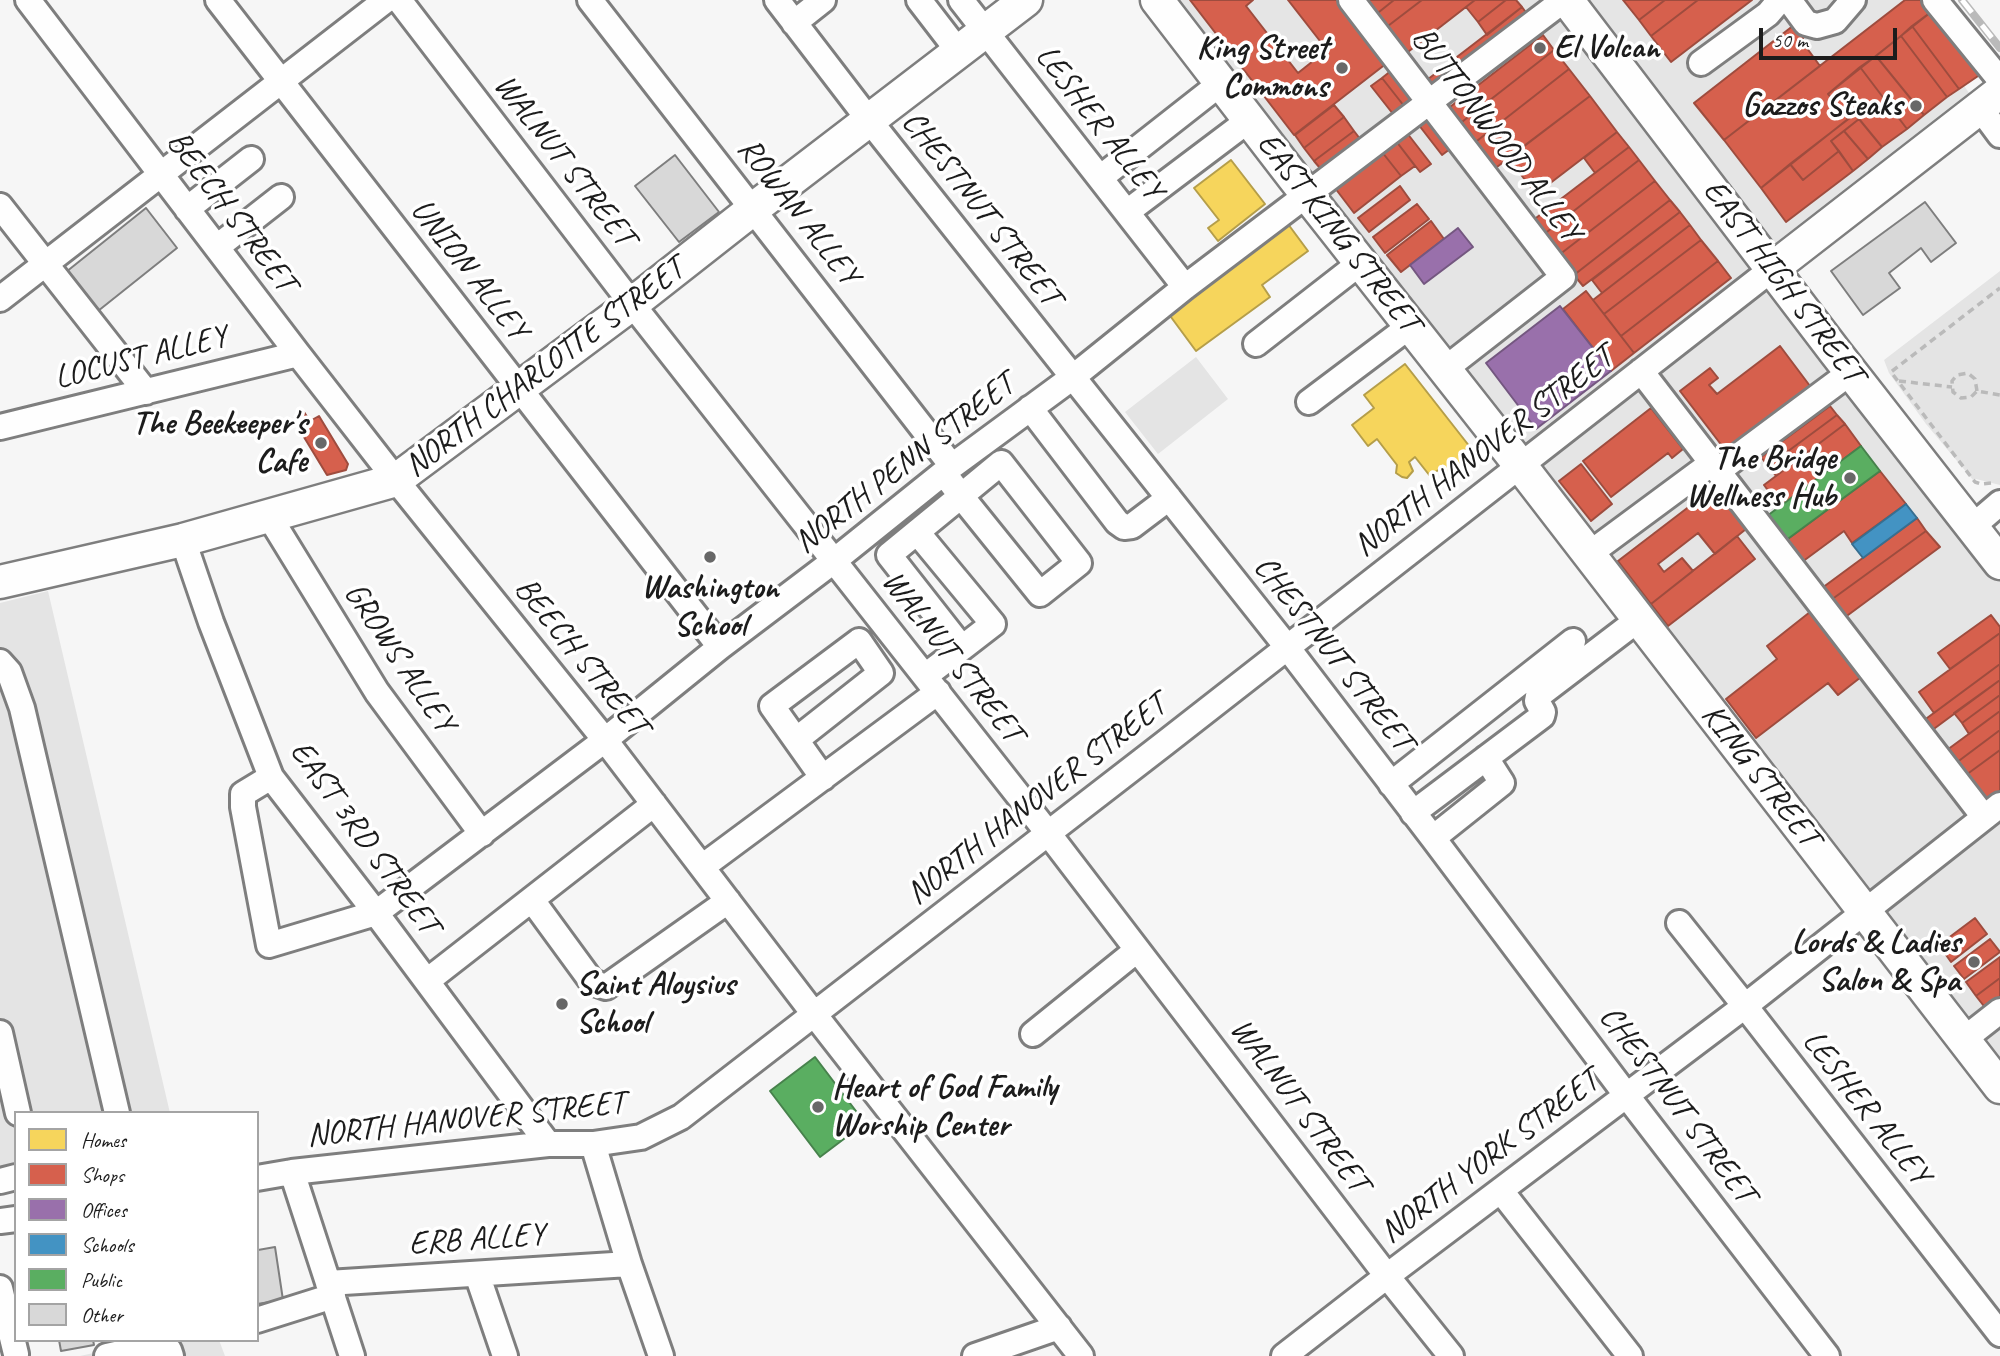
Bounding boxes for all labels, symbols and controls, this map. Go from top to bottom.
scale bar [1762,14,1900,58]
street label: BUTTONWOOD ALLEY [1402,20,1590,250]
text: 50 m [1772,27,1808,53]
place label: El Volcan [1554,28,1659,68]
place label: King Street Commons [1197,29,1328,107]
street label: LESHER ALLEY [1026,38,1172,208]
marker: El Volcan [1532,40,1548,56]
marker: King Street Commons [1334,60,1350,76]
street label: WALNUT STREET [484,67,644,255]
place label: Gazzos Steaks [1742,86,1902,126]
marker: Gazzos Steaks [1908,98,1924,114]
street label: CHESTNUT STREET [892,103,1070,315]
street label: BEECH STREET [157,123,305,301]
street label: EAST KING STREET [1248,125,1428,341]
street label: ROWAN ALLEY [728,130,868,294]
street label: EAST HIGH STREET [1694,172,1872,392]
street label: UNION ALLEY [402,191,536,349]
street label: NORTH CHARLOTTE STREET [397,250,693,486]
street label: LOCUST ALLEY [51,317,231,399]
street label: NORTH HANOVER STREET [1346,338,1622,566]
street label: NORTH PENN STREET [787,366,1023,562]
place label: The Beekeeper's Cafe [132,404,307,482]
marker: The Beekeeper's Cafe [313,435,329,451]
place label: The Bridge Wellness Hub [1686,439,1836,517]
marker: The Bridge Wellness Hub [1842,470,1858,486]
street label: CHESTNUT STREET [1244,548,1422,760]
marker: Washington School [702,549,718,565]
street label: WALNUT STREET [872,563,1032,751]
place label: Washington School [642,568,778,646]
street label: BEECH STREET [505,570,657,744]
street label: GROWS ALLEY [334,576,464,740]
street label: NORTH HANOVER STREET [899,686,1175,914]
street label: KING STREET [1692,697,1828,855]
street label: EAST 3RD STREET [280,733,448,943]
place label: Lords & Ladies Salon & Spa [1792,923,1960,1001]
marker: Lords & Ladies Salon & Spa [1966,954,1982,970]
place label: Saint Aloysius School [576,965,735,1043]
marker: Saint Aloysius School [554,996,570,1012]
street label: CHESTNUT STREET [1590,998,1764,1212]
street label: WALNUT STREET [1221,1011,1377,1201]
street label: LESHER ALLEY [1793,1023,1939,1193]
street label: NORTH YORK STREET [1373,1062,1607,1252]
place label: Heart of God Family Worship Center [832,1068,1057,1146]
street label: NORTH HANOVER STREET [305,1084,627,1156]
marker: Heart of God Family Worship Center [810,1099,826,1115]
legend [14,1111,259,1342]
text: Homes [81,1127,126,1153]
text: Shops [81,1162,124,1188]
text: Offices [81,1197,127,1223]
street label: ERB ALLEY [408,1215,546,1265]
text: Schools [81,1232,133,1258]
text: Public [81,1267,122,1293]
text: Other [81,1302,123,1328]

